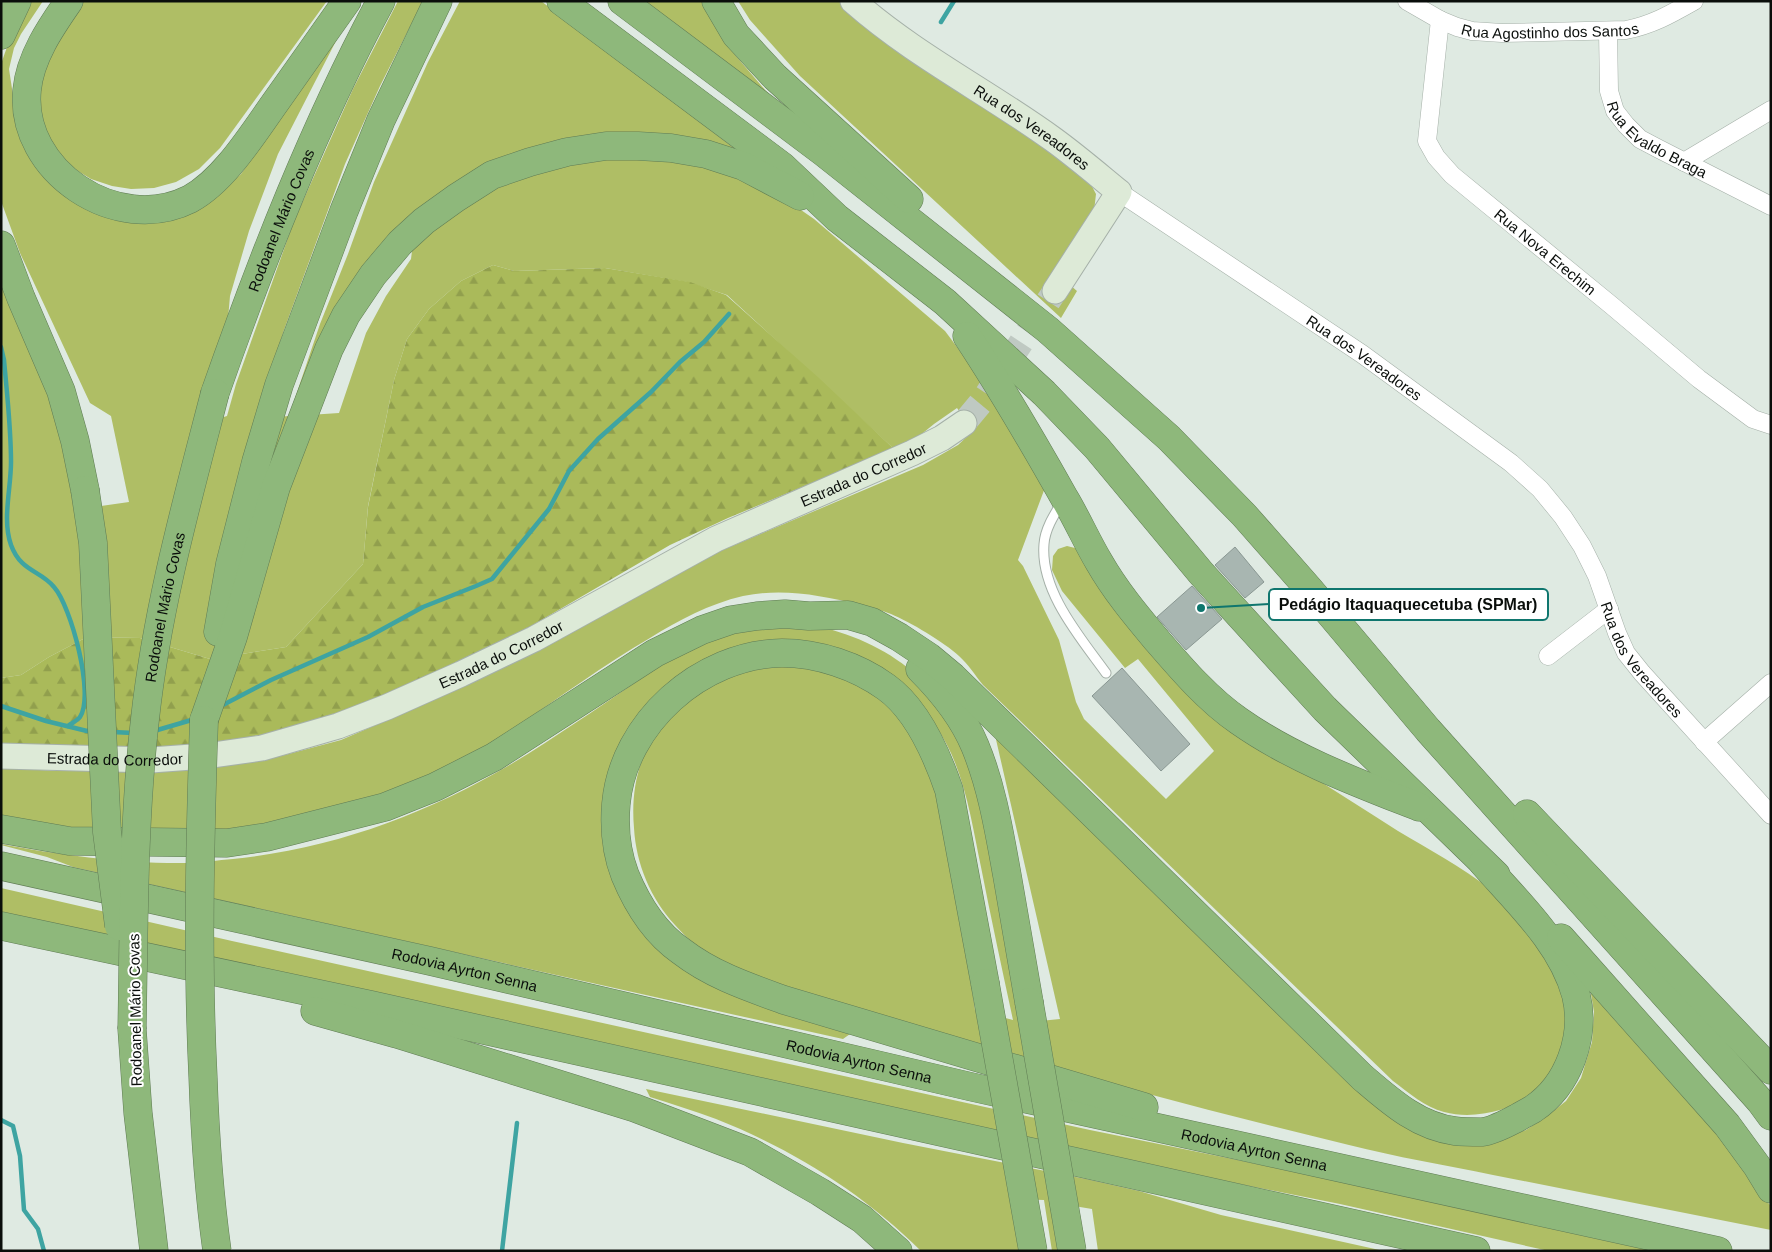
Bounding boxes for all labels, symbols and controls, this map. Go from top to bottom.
street label: Rua Agostinho dos Santos [1460,19,1640,42]
street label: Rua dos Vereadores [971,81,1093,173]
street label: Rua Evaldo Braga [1604,99,1711,181]
street label: Rodoanel Mário Covas [244,146,317,294]
street label: Rua Nova Erechim [1491,205,1600,298]
street label: Rua dos Vereadores [1304,311,1425,404]
street label: Estrada do Corredor [798,439,929,509]
street label: Rodoanel Mário Covas [141,530,188,683]
callout: Pedágio Itaquaquecetuba (SPMar) [1269,589,1548,620]
text: Pedágio Itaquaquecetuba (SPMar) [1279,596,1537,613]
street label: Rua dos Vereadores [1598,599,1686,720]
street label: Estrada do Corredor [436,616,566,691]
street label: Estrada do Corredor [47,749,183,769]
street label: Rodoanel Mário Covas [125,934,145,1086]
street label: Rodovia Ayrton Senna [390,944,540,994]
street label: Rodovia Ayrton Senna [785,1036,934,1086]
street label: Rodovia Ayrton Senna [1180,1125,1330,1174]

